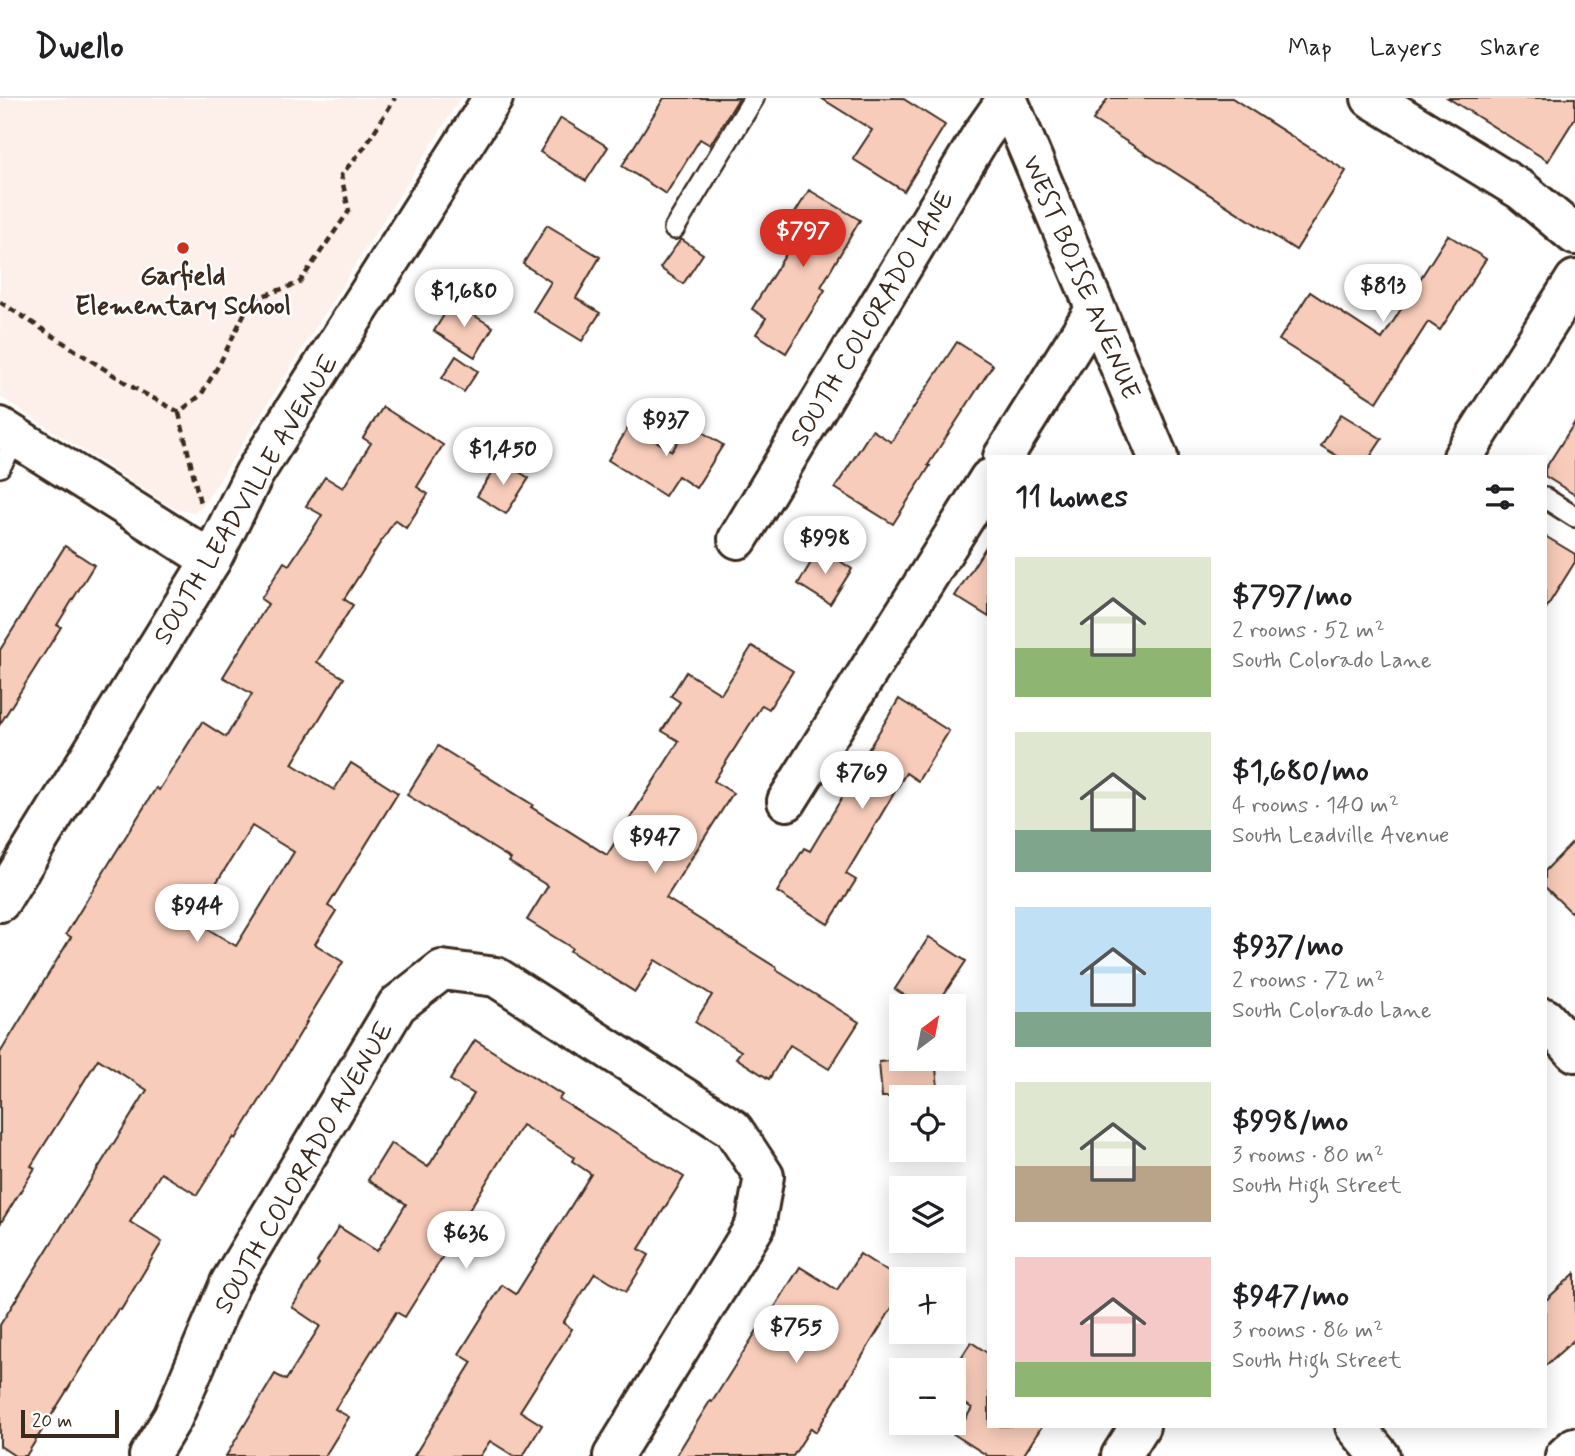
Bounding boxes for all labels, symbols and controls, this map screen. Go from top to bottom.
text: Dwello [35,26,124,70]
text: Map [1288,33,1332,64]
text: Layers [1370,33,1442,64]
text: Share [1480,33,1540,64]
street label: WEST BOISE AVENUE [1013,151,1147,405]
street label: SOUTH COLORADO LANE [783,185,963,453]
pin: $797 [762,209,844,269]
text: $797 [776,217,830,247]
marker: Garfield Elementary School [175,240,191,256]
place label: Garfield Elementary School [75,260,291,324]
pin: $813 [1342,264,1424,324]
pin: $1,680 [407,270,521,329]
text: $813 [1360,272,1406,302]
text: $1,680 [431,277,497,307]
street label: SOUTH LEADVILLE AVENUE [146,349,347,651]
pin: $937 [625,398,707,458]
text: $937 [642,406,690,436]
pin: $1,450 [446,428,560,487]
text: $1,450 [469,435,537,465]
text: 11 homes [1015,478,1128,517]
icon: filters [1481,478,1519,516]
pin: $998 [784,517,866,576]
text: $998 [800,524,850,554]
text: $797/mo [1232,577,1352,616]
icon: home [1071,585,1155,669]
text: 2 rooms · 52 m² [1232,616,1385,646]
text: South Colorado Lane [1232,646,1432,676]
pin: $769 [821,752,903,811]
text: $1,680/mo [1232,752,1369,791]
text: $769 [836,759,888,789]
icon: home [1071,760,1155,844]
text: 4 rooms · 140 m² [1232,791,1399,821]
pin: $947 [614,816,696,875]
text: South Leadville Avenue [1232,821,1450,851]
text: $947 [629,823,681,853]
pin: $944 [156,884,238,944]
text: $944 [171,892,223,922]
text: $937/mo [1232,927,1344,966]
icon: home [1071,935,1155,1019]
text: 2 rooms · 72 m² [1232,966,1385,996]
north arrow [889,994,966,1071]
map controls [889,994,966,1435]
text: South Colorado Lane [1232,996,1432,1026]
street label: SOUTH COLORADO AVENUE [207,1016,403,1320]
button: locate [889,1085,966,1162]
text: $998/mo [1232,1102,1348,1141]
icon: home [1071,1110,1155,1194]
text: 3 rooms · 80 m² [1232,1141,1384,1171]
text: South High Street [1232,1171,1402,1201]
button: layers [889,1176,966,1253]
pin: $636 [425,1212,507,1271]
text: $636 [443,1219,489,1249]
button: + [889,1267,966,1344]
text: $947/mo [1232,1277,1349,1316]
icon: home [1071,1285,1155,1369]
pin: $755 [755,1306,837,1365]
text: $755 [770,1313,822,1343]
text: 3 rooms · 86 m² [1232,1316,1383,1346]
text: South High Street [1232,1346,1402,1376]
button: − [889,1358,966,1435]
scale bar [21,1407,119,1439]
text: 20 m [32,1409,72,1434]

